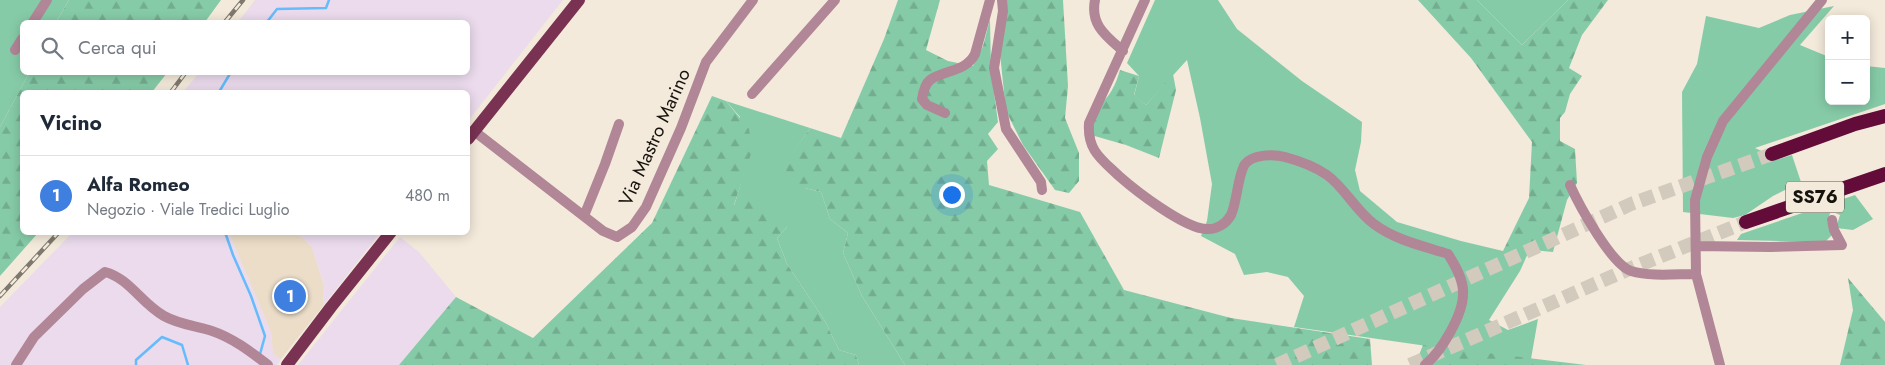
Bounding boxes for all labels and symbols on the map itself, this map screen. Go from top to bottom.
street label: Via Mastro Marino [612,64,697,210]
your location [939,182,965,208]
road number: SS76 [1786,182,1844,212]
pin: 1 [274,277,306,315]

